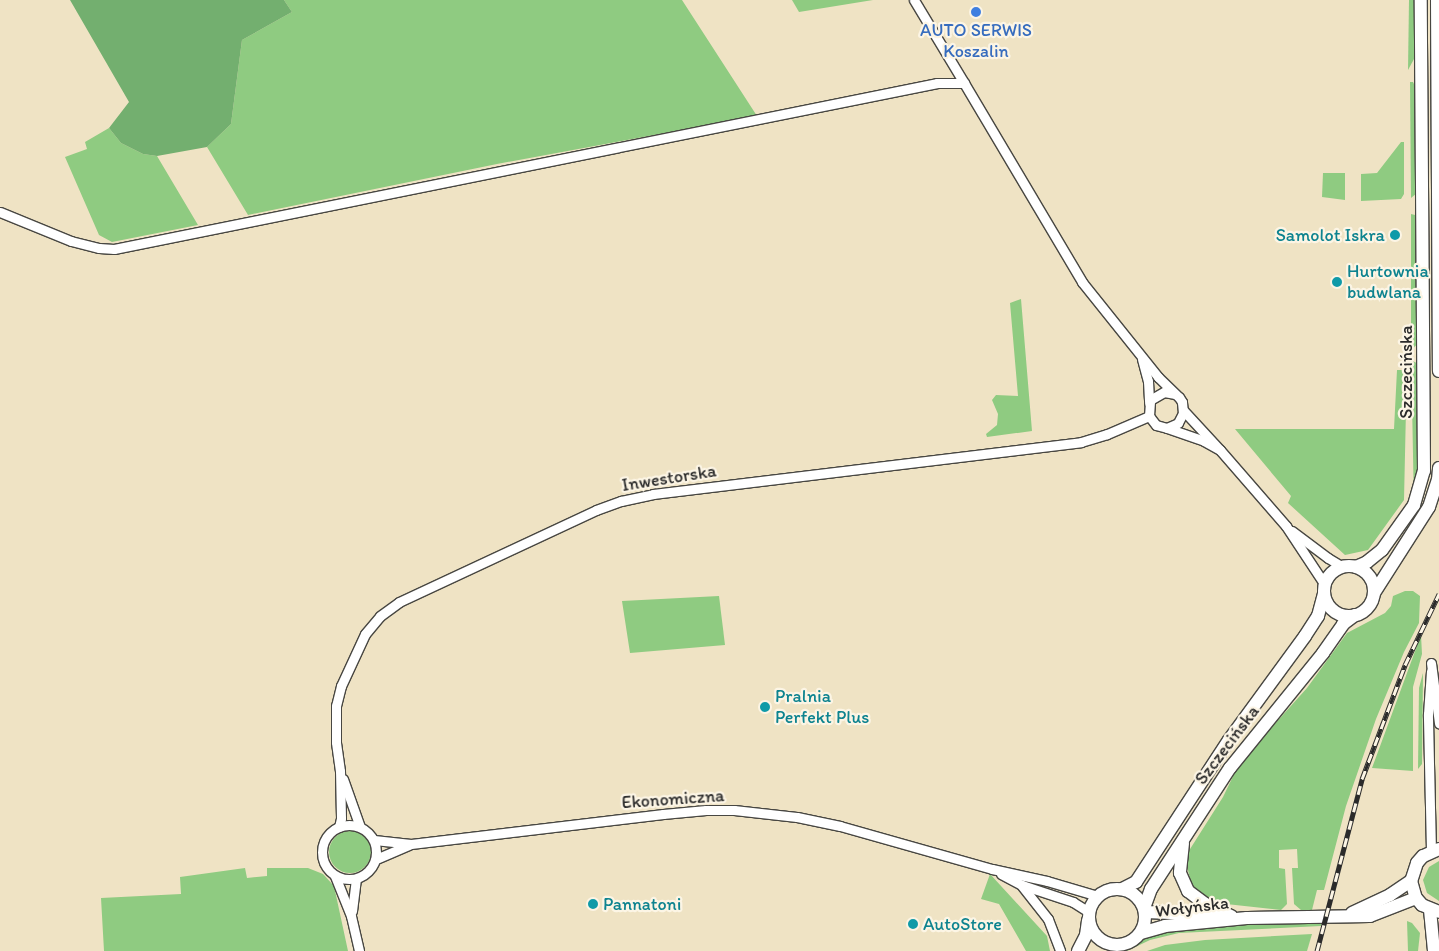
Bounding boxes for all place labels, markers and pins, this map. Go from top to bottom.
marker: AUTO SERWIS Koszalin [970,6,982,18]
place label: AUTO SERWIS Koszalin [920,20,1032,62]
place label: Samolot Iskra [1276,224,1385,246]
marker: Samolot Iskra [1389,229,1401,241]
place label: Hurtownia budwlana [1347,261,1429,304]
marker: Hurtownia budwlana [1331,276,1343,288]
place label: Pralnia Perfekt Plus [775,686,869,729]
marker: Pralnia Perfekt Plus [759,701,771,713]
place label: Pannatoni [603,893,681,915]
marker: Pannatoni [587,898,599,910]
place label: AutoStore [923,913,1002,935]
marker: AutoStore [907,918,919,930]

